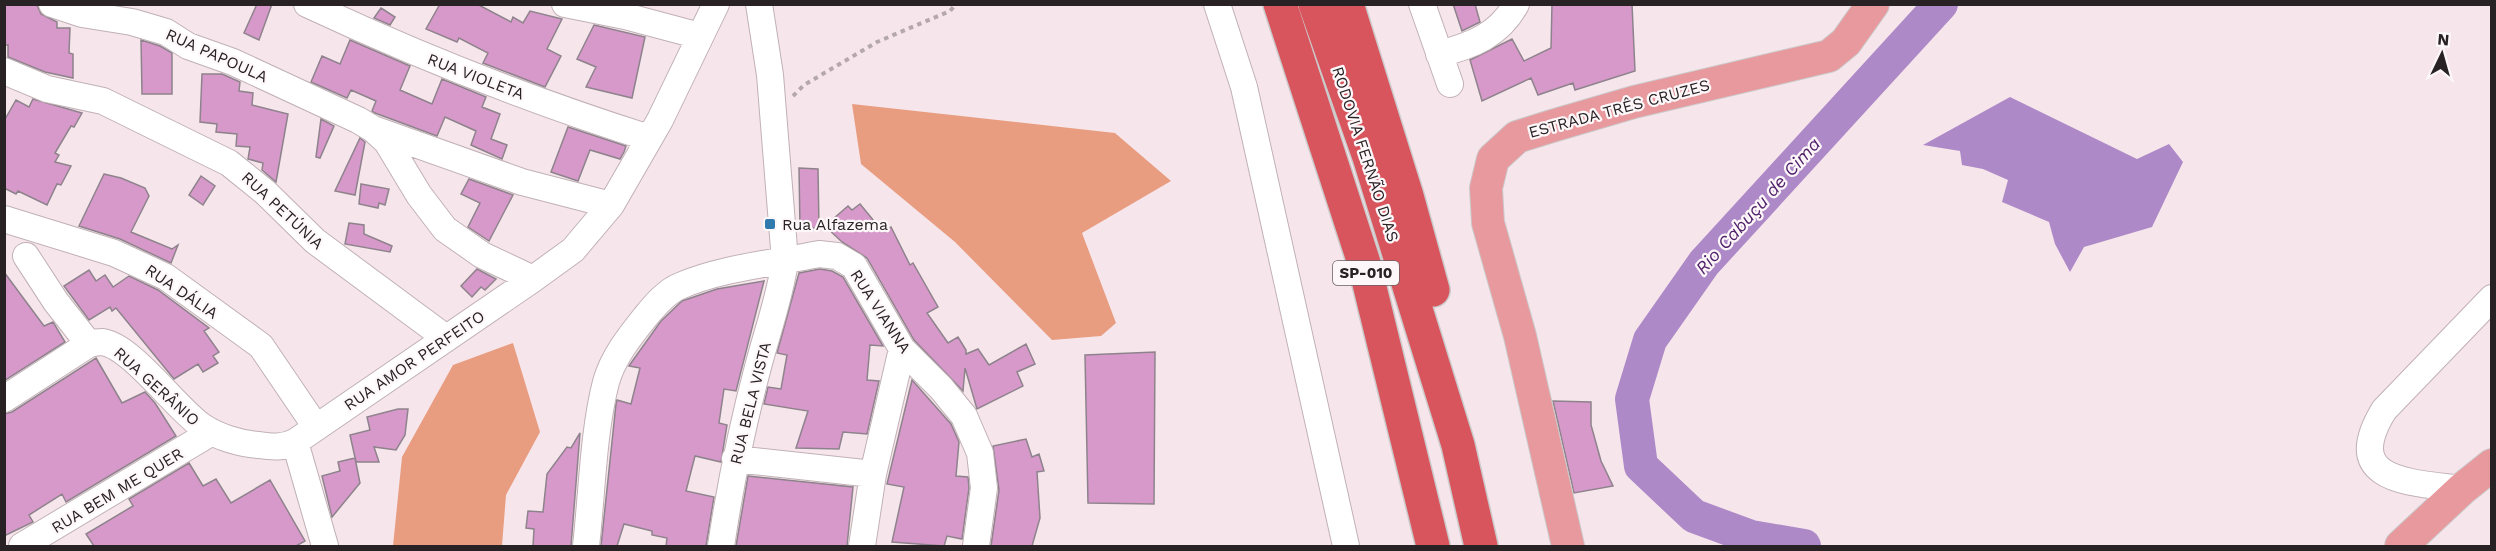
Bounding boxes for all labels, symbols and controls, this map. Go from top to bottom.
street label: RUA PAPOULA [163,24,271,87]
north arrow [2412,24,2472,84]
text: N [2437,30,2450,50]
street label: RUA VIOLETA [425,49,527,104]
street label: RODOVIA FERNÃO DIAS [1328,64,1403,244]
street label: ESTRADA TRÊS CRUZES [1526,75,1712,142]
water label: Rio Cabuçu de Cima [1691,133,1824,278]
street label: RUA PETÚNIA [238,168,328,253]
place label: Rua Alfazema [782,215,888,234]
marker: Rua Alfazema [763,217,777,231]
street label: RUA DÁLIA [142,260,222,323]
road number: SP-010 [1333,261,1399,285]
street label: RUA VIANNA [846,266,915,357]
street label: RUA AMOR PERFEITO [340,306,488,414]
street label: RUA BELA VISTA [726,339,775,466]
street label: RUA GERÂNIO [110,343,203,430]
street label: RUA BEM ME QUER [48,444,187,537]

